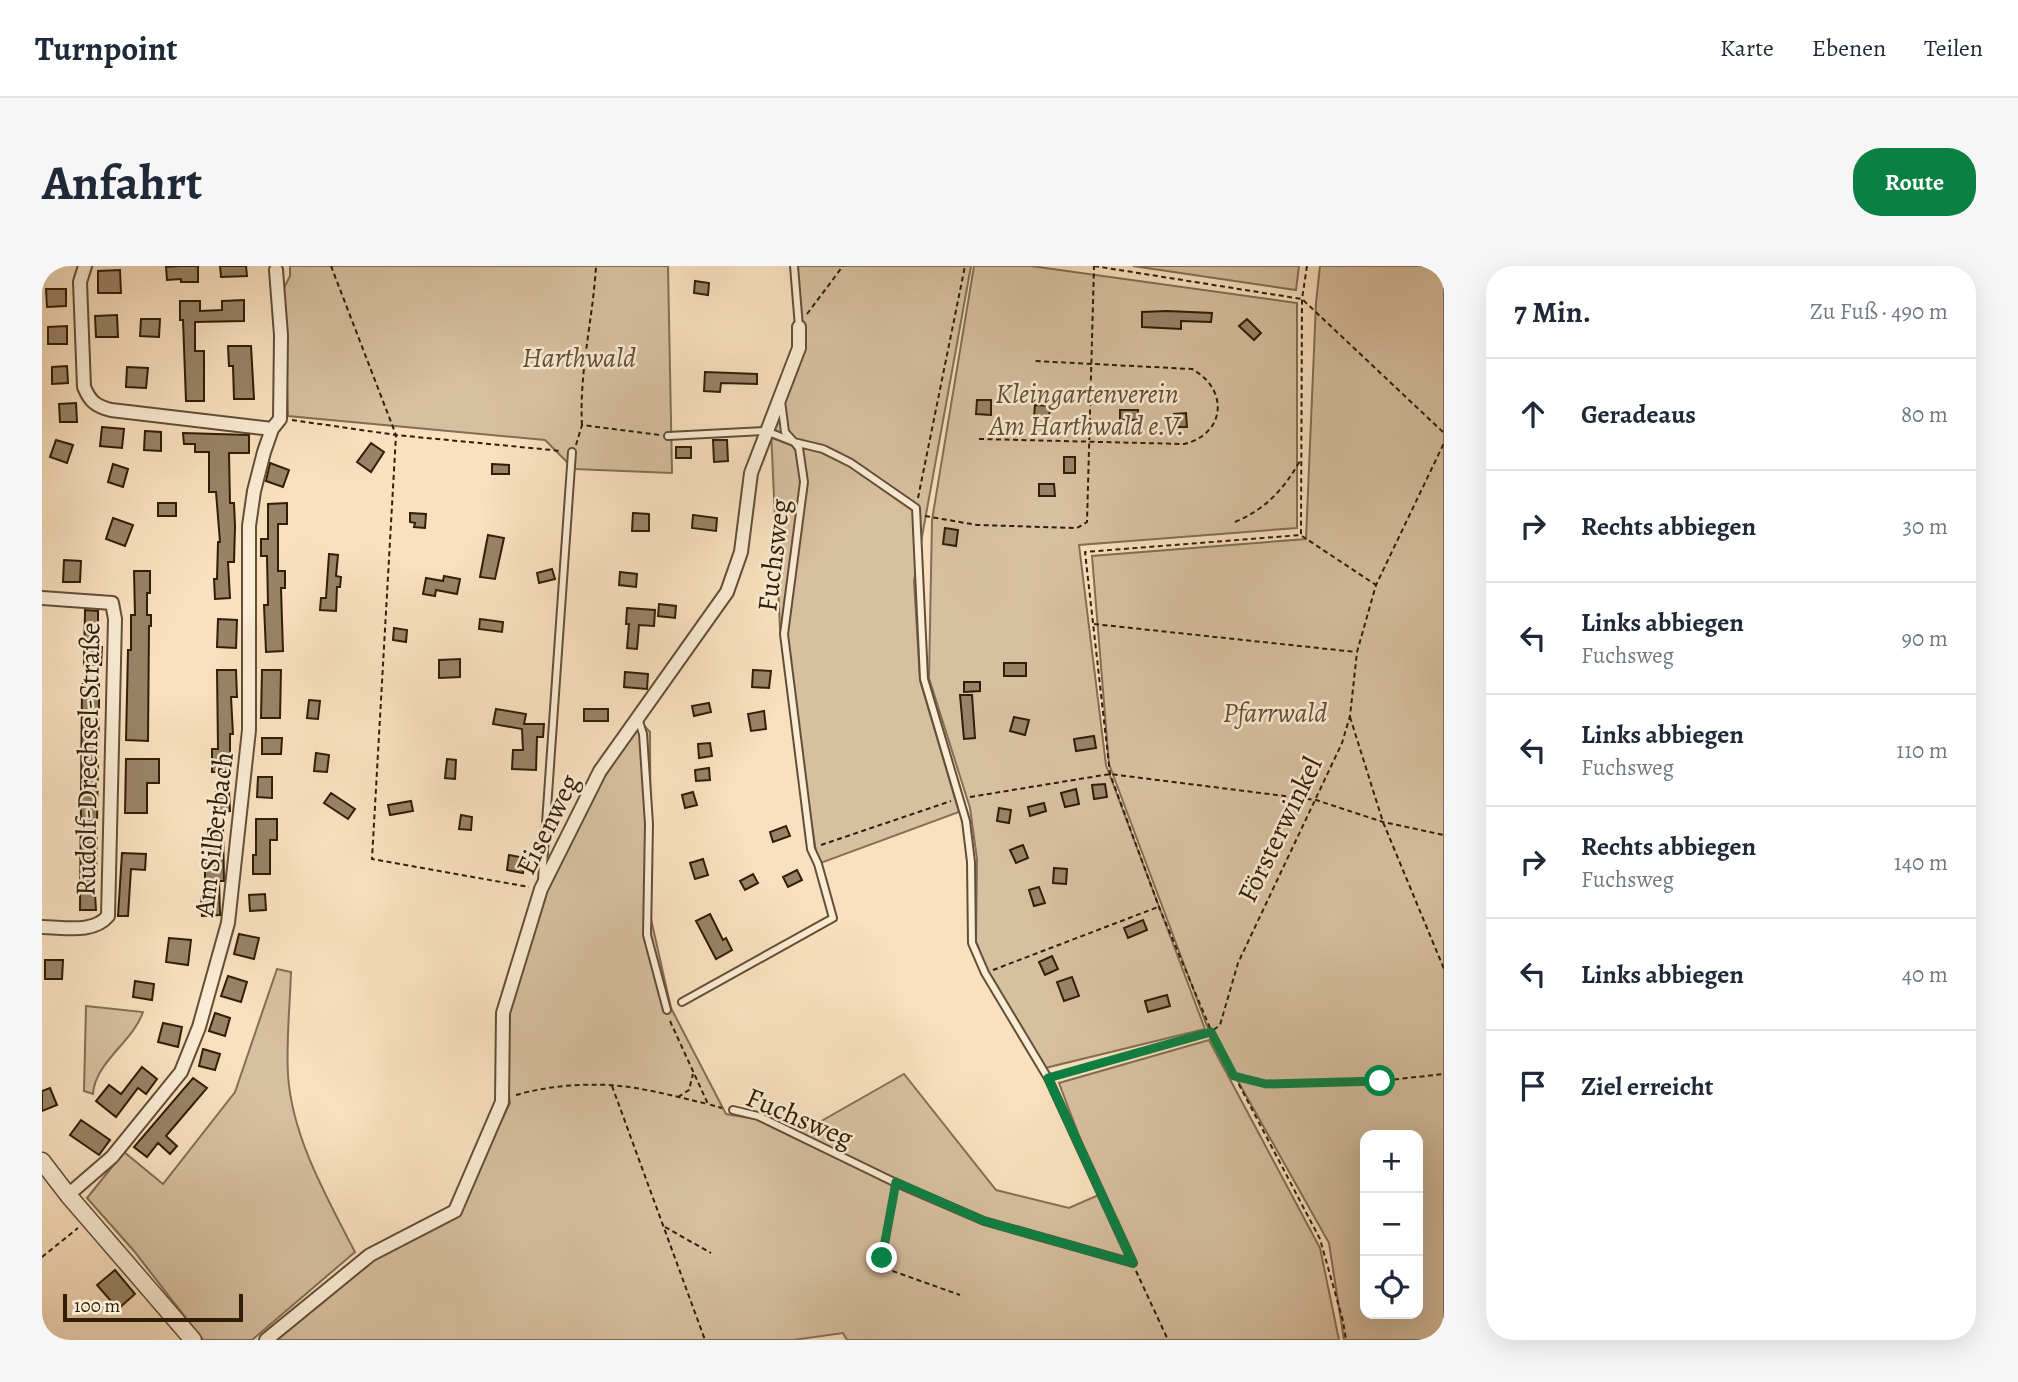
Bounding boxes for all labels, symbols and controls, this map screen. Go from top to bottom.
text: Turnpoint [35,26,177,71]
text: Karte [1720,32,1774,64]
text: Ebenen [1812,32,1886,64]
text: Teilen [1924,32,1983,64]
button: Route [1853,148,1976,216]
text: Anfahrt [42,149,202,216]
text: 7 Min. [1514,292,1591,332]
text: Zu Fuß · 490 m [1810,296,1948,327]
park label: Harthwald [522,339,636,377]
park label: Kleingartenverein Am Harthwald e.V. [987,375,1185,445]
icon: ahead [1514,395,1552,433]
text: Geradeaus [1581,397,1696,432]
text: 80 m [1901,399,1948,430]
street label: Fuchsweg [748,497,800,614]
icon: right [1514,507,1552,545]
text: Rechts abbiegen [1581,509,1756,544]
text: 30 m [1902,511,1948,542]
text: Links abbiegen [1581,605,1744,640]
icon: left [1514,619,1552,657]
street label: Rudolf-Drechsel-Straße [67,622,109,896]
text: 90 m [1902,623,1948,654]
text: Fuchsweg [1581,640,1674,671]
park label: Pfarrwald [1223,694,1327,732]
text: Links abbiegen [1581,717,1744,752]
icon: left [1514,731,1552,769]
text: 110 m [1896,735,1948,766]
street label: Am Silberbach [185,750,243,920]
street label: Försterwinkel [1228,750,1332,909]
text: Fuchsweg [1581,752,1674,783]
street label: Eisenweg [507,768,589,881]
text: Rechts abbiegen [1581,829,1756,864]
icon: right [1514,843,1552,881]
text: 140 m [1894,847,1948,878]
text: Fuchsweg [1581,864,1674,895]
icon: left [1514,955,1552,993]
text: Links abbiegen [1581,957,1744,992]
text: 40 m [1902,959,1948,990]
route start [1364,1065,1395,1096]
icon: arrive [1514,1067,1552,1105]
text: Ziel erreicht [1581,1069,1714,1104]
street label: Fuchsweg [740,1078,859,1158]
map controls [1360,1130,1423,1319]
button: + [1360,1130,1423,1193]
button: − [1360,1193,1423,1256]
route end [866,1242,897,1273]
button: locate [1360,1256,1423,1319]
scale bar [63,1291,243,1323]
text: 100 m [74,1293,120,1319]

